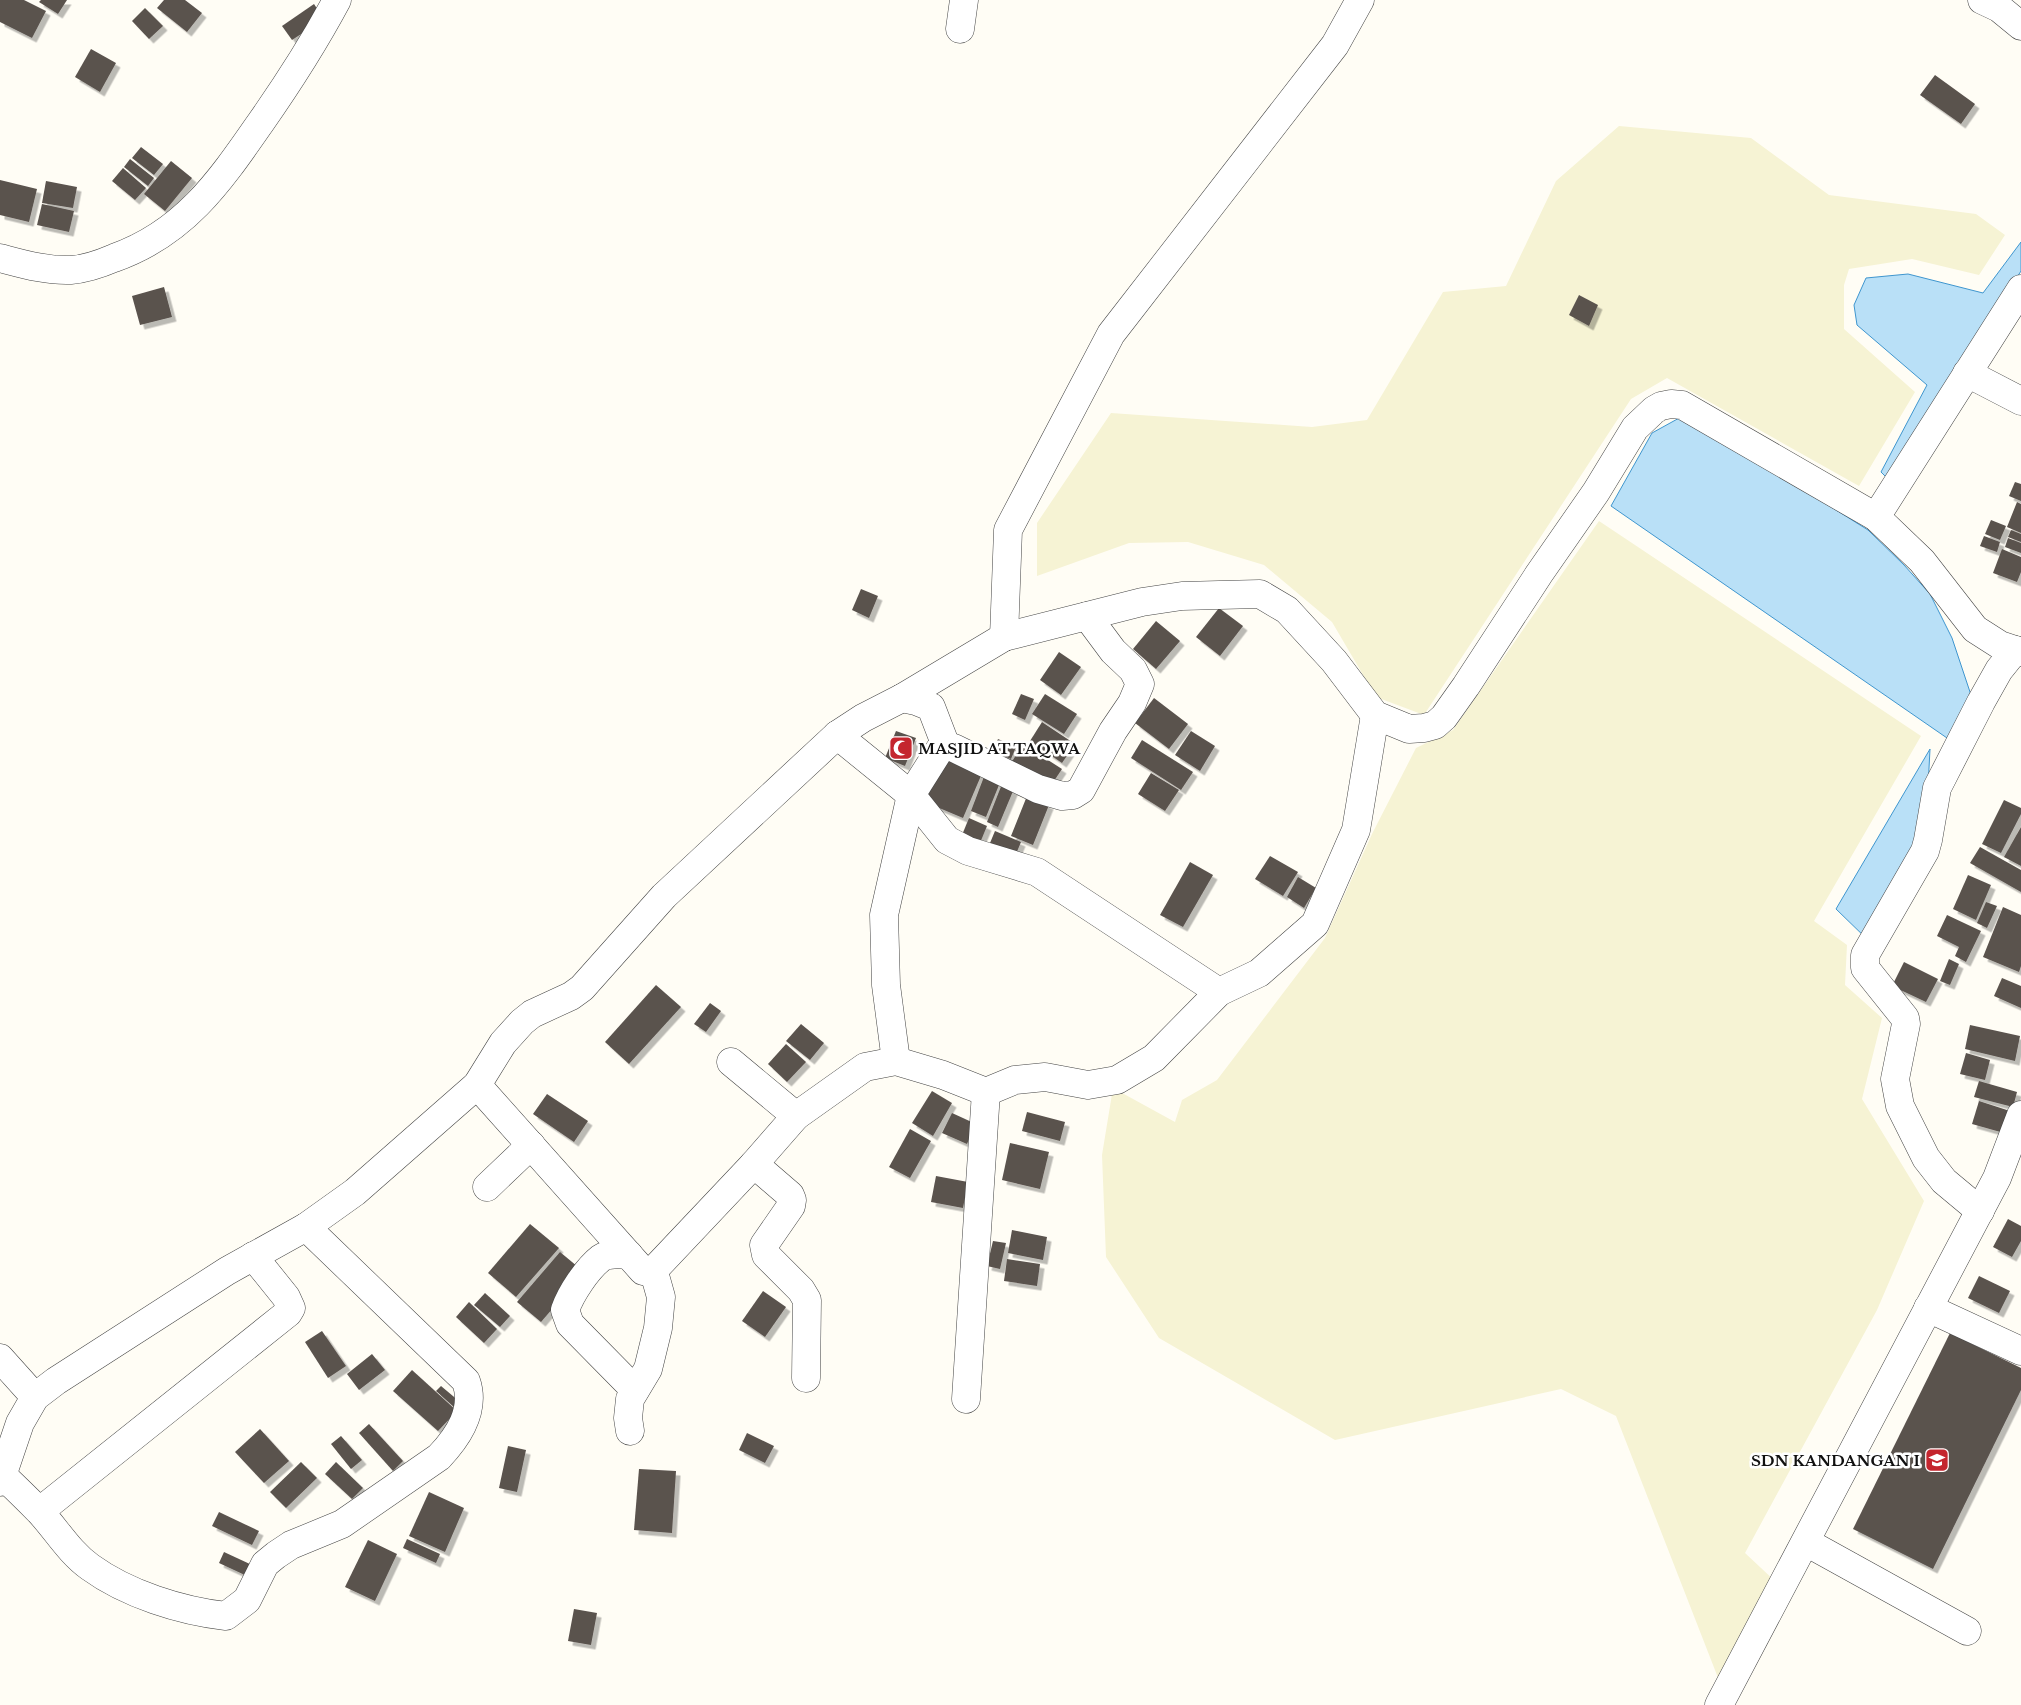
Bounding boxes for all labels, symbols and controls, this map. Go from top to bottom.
mosque icon: MASJID AT TAQWA [888,735,914,761]
place label: MASJID AT TAQWA [918,739,1081,758]
school or university icon: SDN KANDANGAN I [1924,1447,1950,1473]
place label: SDN KANDANGAN I [1751,1451,1920,1470]

